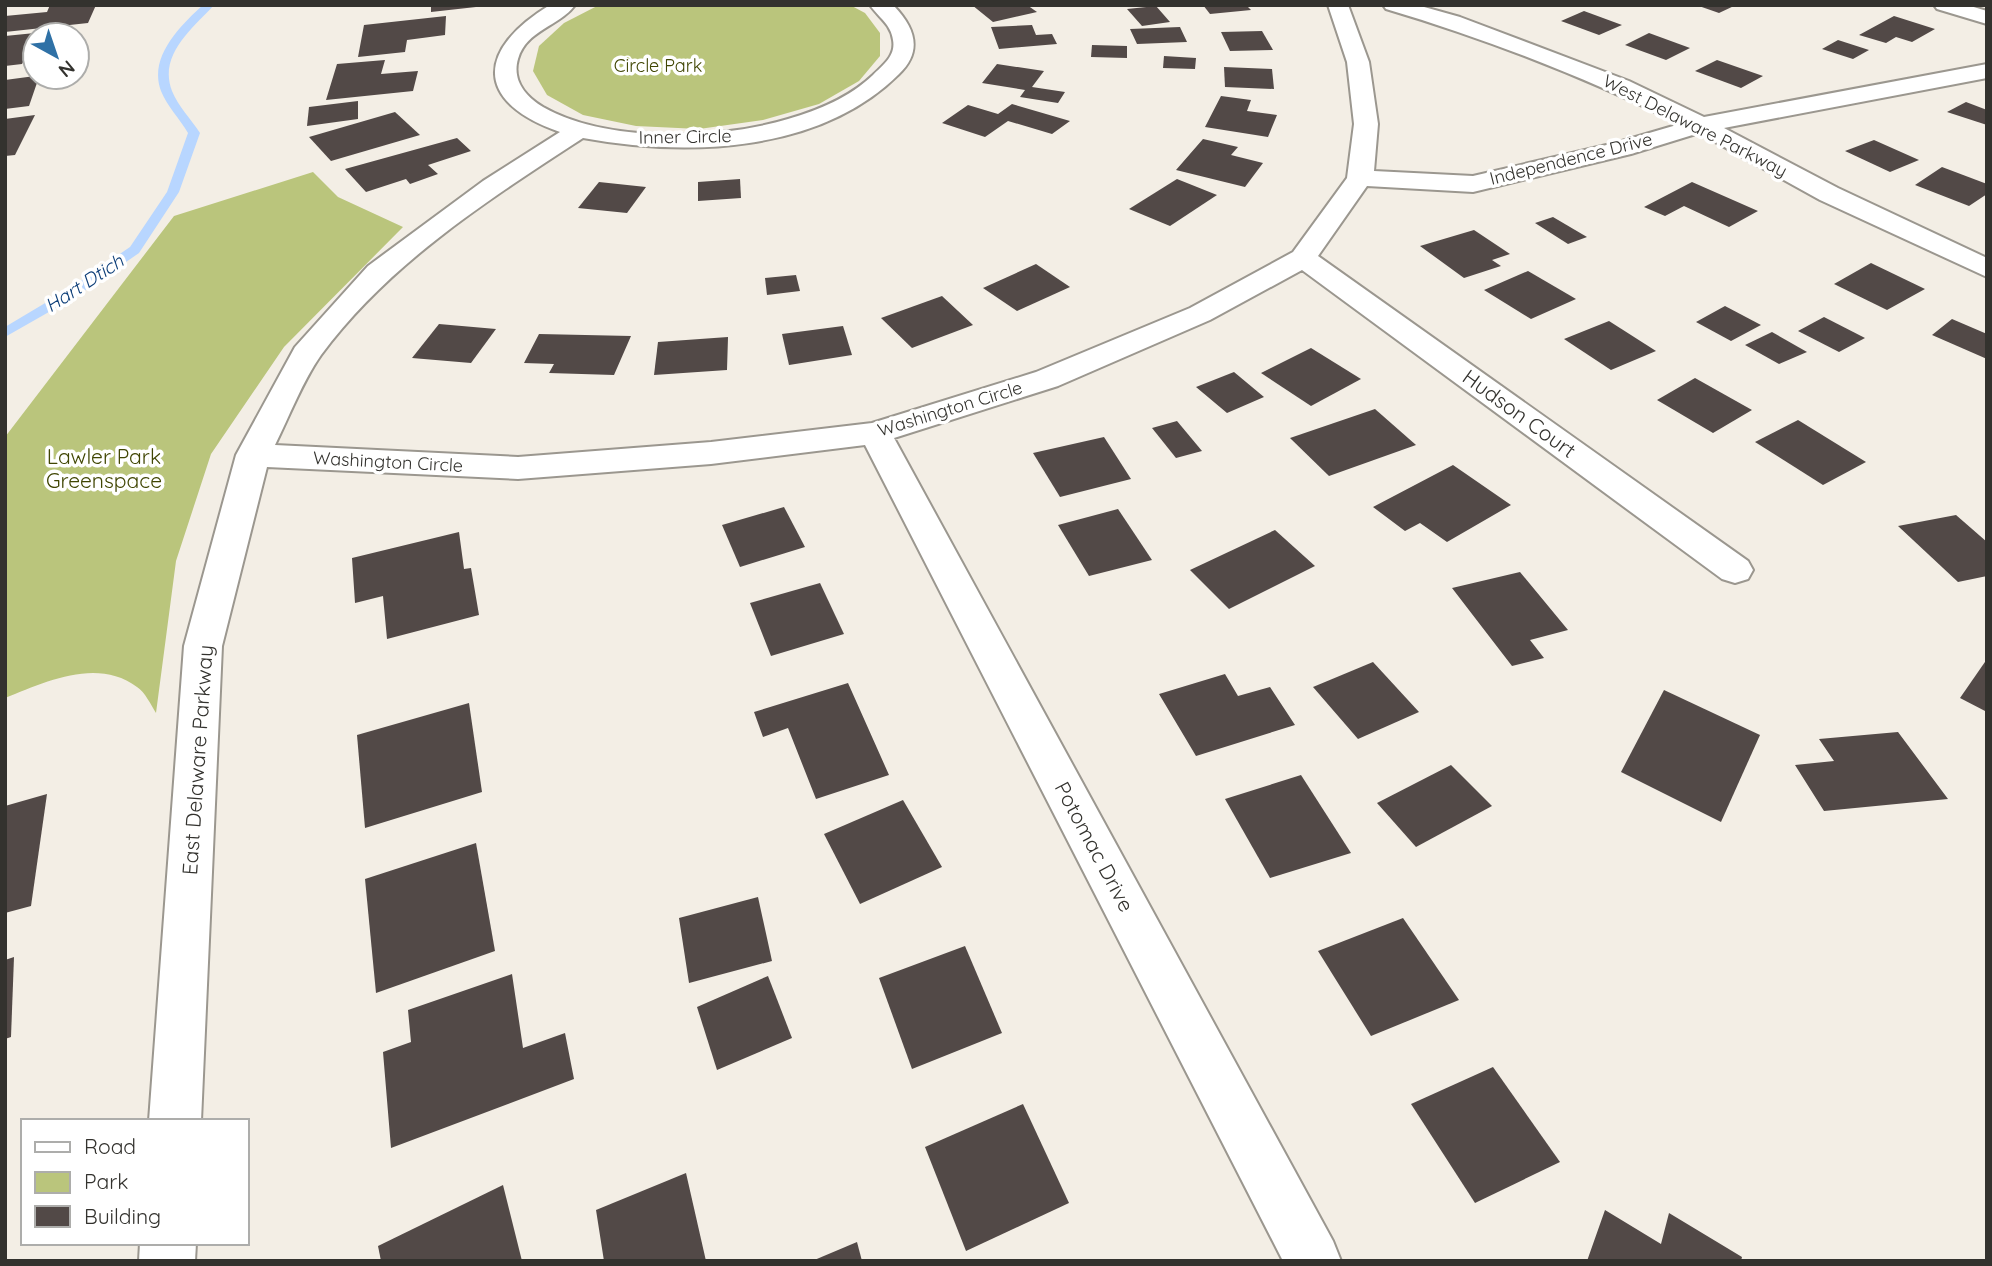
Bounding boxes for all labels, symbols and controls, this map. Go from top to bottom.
north arrow [21,21,91,91]
park label: Circle Park [614,54,702,77]
text: N [54,55,80,83]
street label: West Delaware Parkway [1599,69,1791,182]
street label: Inner Circle [638,124,732,149]
street label: Independence Drive [1487,127,1655,190]
water label: Hart Dtich [40,248,129,317]
street label: Hudson Court [1458,363,1581,463]
street label: Washington Circle [875,376,1025,441]
park label: Lawler Park Greenspace [46,443,162,493]
street label: Washington Circle [312,446,464,477]
street label: East Delaware Parkway [176,644,218,876]
street label: Potomac Drive [1050,777,1140,916]
legend [21,1119,248,1245]
text: Road [84,1133,136,1159]
text: Park [84,1168,128,1194]
text: Building [84,1203,161,1229]

